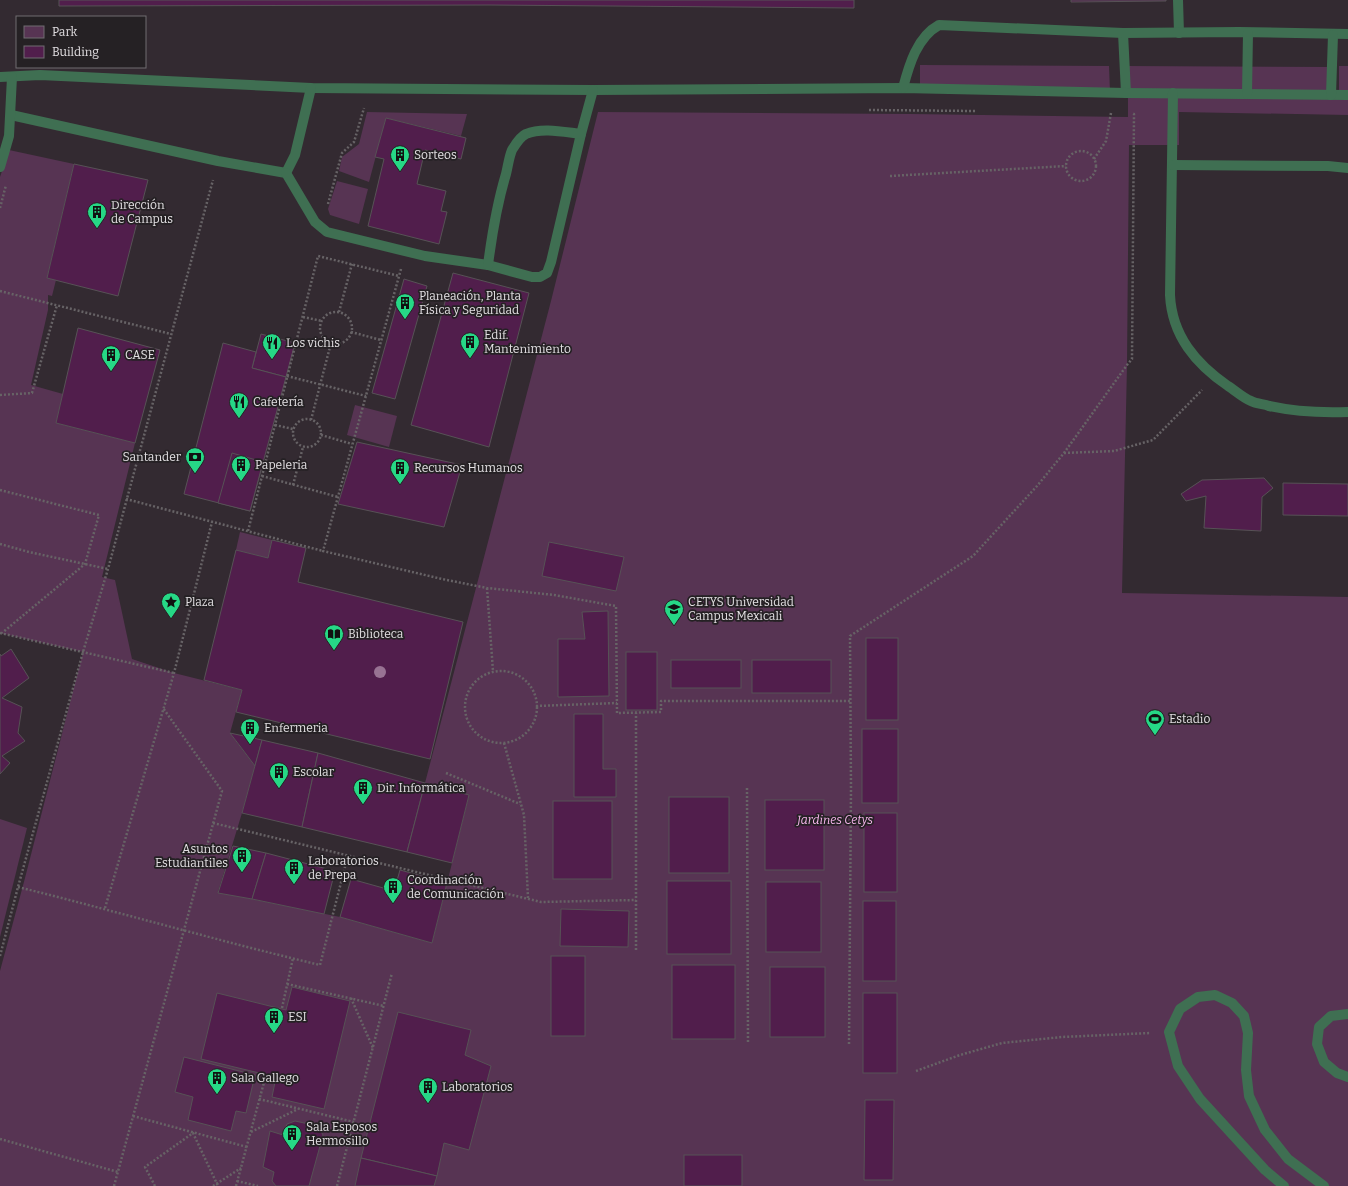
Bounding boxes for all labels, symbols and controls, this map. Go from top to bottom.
legend [16,16,146,68]
text: Park [52,25,78,39]
text: Building [52,45,99,59]
building icon: Sorteos [389,144,411,172]
place label: Sorteos [414,148,457,162]
place label: Dirección de Campus [111,198,173,226]
building icon: Dirección de Campus [86,201,108,229]
place label: Planeación, Planta Física y Seguridad [419,289,521,317]
building icon: Planeación, Planta Física y Seguridad [394,292,416,320]
place label: Edif. Mantenimiento [484,328,571,356]
building icon: Edif. Mantenimiento [459,331,481,359]
restaurant icon: Los vichis [261,332,283,360]
place label: Los vichis [286,336,340,350]
building icon: CASE [100,344,122,372]
place label: CASE [125,348,155,362]
restaurant icon: Cafetería [228,391,250,419]
place label: Cafetería [253,395,304,409]
bank icon: Santander [184,446,206,474]
place label: Santander [123,450,182,464]
building icon: Papeleria [230,454,252,482]
building icon: Recursos Humanos [389,457,411,485]
place label: Papeleria [255,458,308,472]
place label: Recursos Humanos [414,461,523,475]
place icon: Plaza [160,591,182,619]
place label: Plaza [185,595,215,609]
place label: CETYS Universidad Campus Mexicali [688,595,794,623]
school or university icon: CETYS Universidad Campus Mexicali [663,598,685,626]
library icon: Biblioteca [323,623,345,651]
place label: Biblioteca [348,627,404,641]
sports icon: Estadio [1144,708,1166,736]
place label: Estadio [1169,712,1210,726]
building icon: Enfermeria [239,717,261,745]
place label: Enfermeria [264,721,328,735]
building icon: Escolar [268,761,290,789]
place label: Escolar [293,765,335,779]
building icon: Dir. Informática [352,777,374,805]
place label: Dir. Informática [377,781,465,795]
park label: Jardines Cetys [796,813,873,827]
place label: Asuntos Estudiantiles [155,842,228,870]
building icon: Asuntos Estudiantiles [231,845,253,873]
place label: Laboratorios de Prepa [308,854,379,882]
building icon: Laboratorios de Prepa [283,857,305,885]
place label: Coordinación de Comunicación [407,873,504,901]
building icon: Coordinación de Comunicación [382,876,404,904]
building icon: ESI [263,1006,285,1034]
place label: ESI [288,1010,307,1024]
building icon: Sala Gallego [206,1067,228,1095]
place label: Sala Gallego [231,1071,299,1085]
building icon: Laboratorios [417,1076,439,1104]
place label: Laboratorios [442,1080,513,1094]
place label: Sala Esposos Hermosillo [306,1120,377,1148]
building icon: Sala Esposos Hermosillo [281,1123,303,1151]

